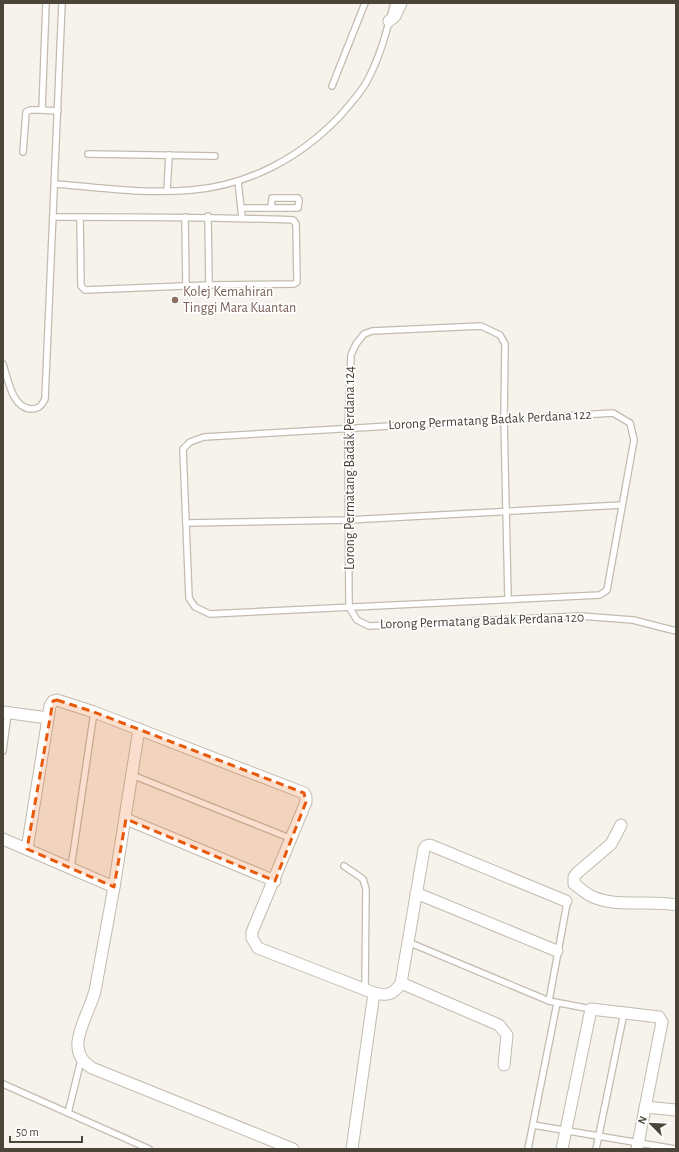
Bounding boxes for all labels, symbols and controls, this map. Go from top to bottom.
place label: Kolej Kemahiran Tinggi Mara Kuantan [183,285,296,315]
marker: Kolej Kemahiran Tinggi Mara Kuantan [170,295,180,305]
street label: Lorong Permatang Badak Perdana 124 [343,366,357,570]
street label: Lorong Permatang Badak Perdana 122 [388,408,592,432]
street label: Lorong Permatang Badak Perdana 120 [379,610,585,632]
north arrow [631,1104,671,1144]
text: N [636,1114,649,1126]
scale bar [10,1118,82,1144]
text: 50 m [16,1126,39,1138]

